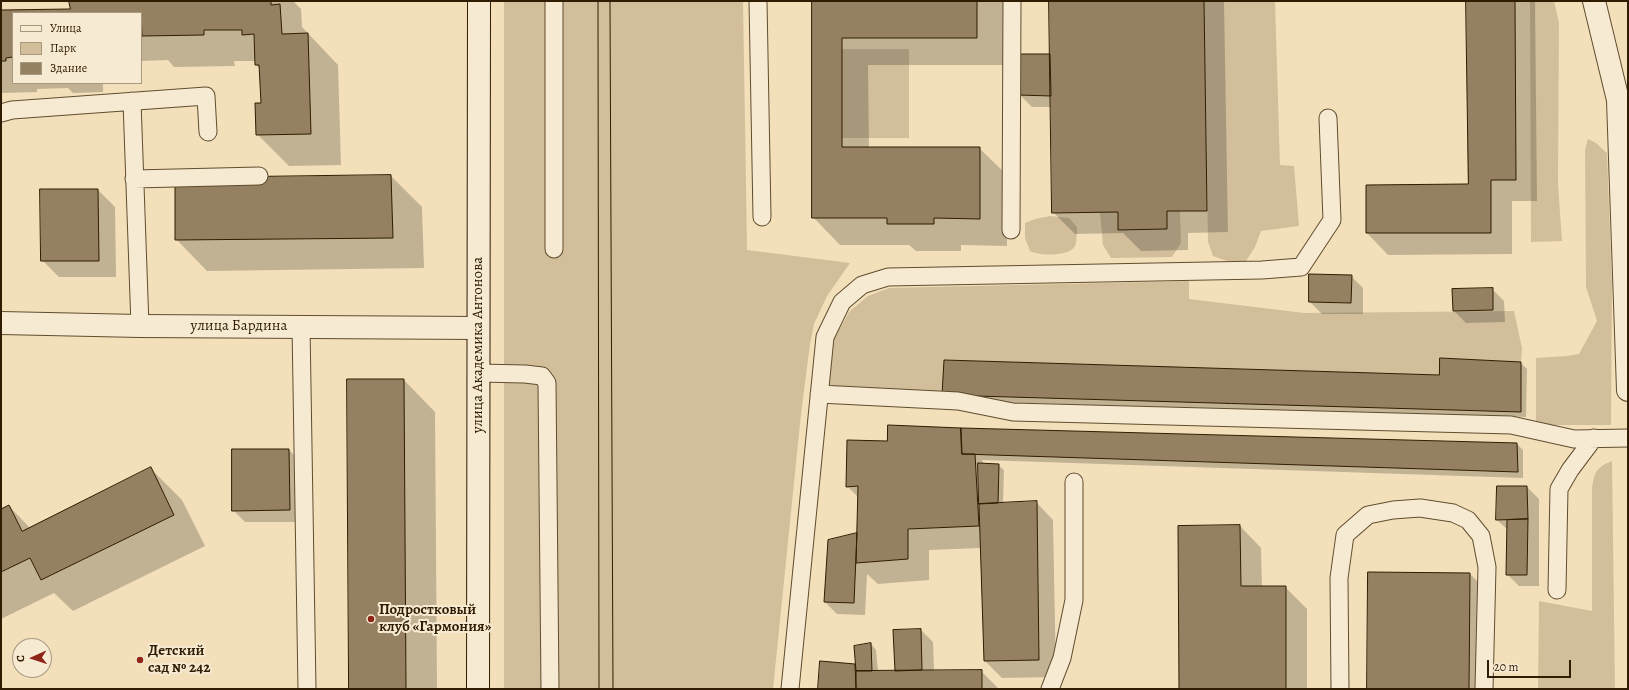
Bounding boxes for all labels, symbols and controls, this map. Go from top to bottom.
legend [12,12,142,84]
text: Улица [50,20,81,36]
text: Парк [50,40,76,56]
text: Здание [50,60,87,76]
street label: улица Академика Антонова [469,257,487,433]
street label: улица Бардина [191,317,287,335]
place label: Подростковый клуб «Гармония» [379,601,491,636]
marker: Подростковый клуб «Гармония» [366,614,376,624]
north arrow [12,638,52,678]
place label: Детский сад № 242 [148,642,211,677]
scale bar [1489,652,1573,678]
text: С [13,655,28,662]
marker: Детский сад № 242 [135,655,145,665]
text: 20 m [1494,659,1518,675]

